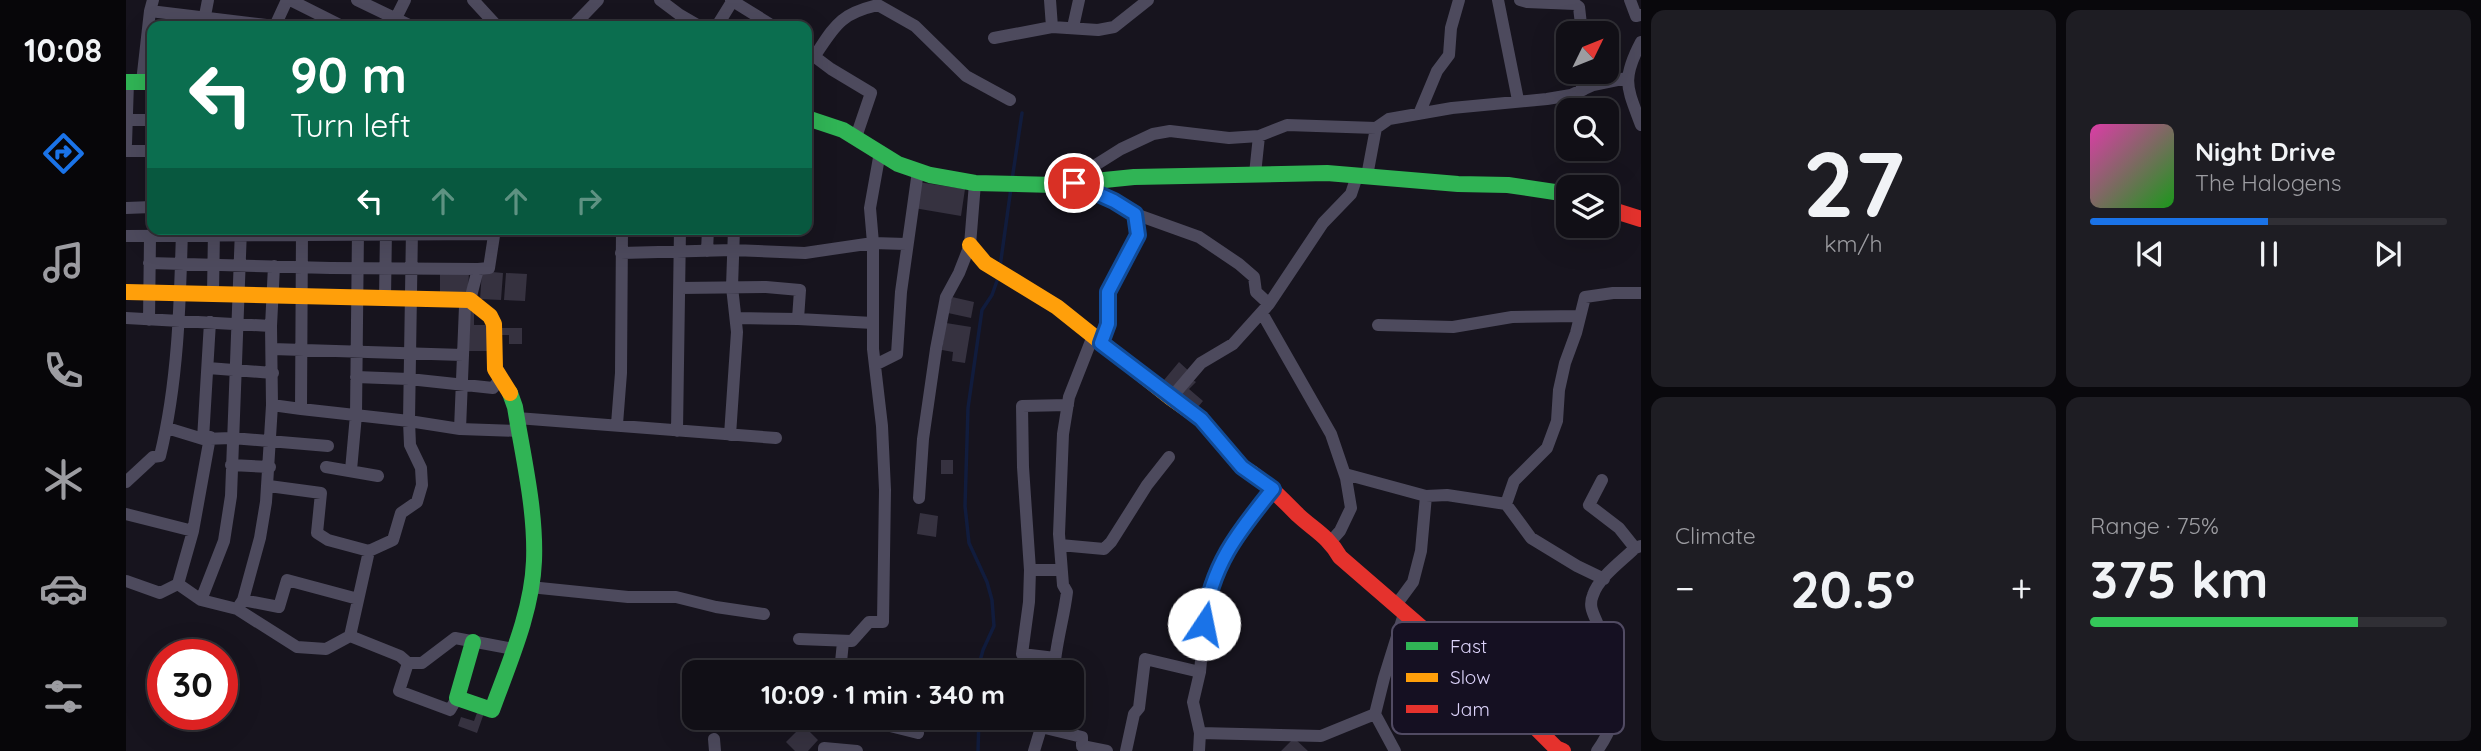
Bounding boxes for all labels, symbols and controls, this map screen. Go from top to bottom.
north arrow [1556,21,1619,84]
map controls [1556,21,1619,238]
text: 10:08 [24,30,102,70]
text: 90 m [290,44,407,105]
icon: left [175,49,266,140]
button: search [1556,98,1619,161]
text: Turn left [290,105,411,145]
text: 27 [1803,126,1904,240]
icon: directions [39,129,88,178]
text: Night Drive [2195,135,2336,168]
pin [1044,153,1104,213]
icon: arrive [1055,164,1093,202]
text: The Halogens [2195,168,2342,197]
button: layers [1556,175,1619,238]
icon: left [351,182,389,220]
icon: ahead [424,182,462,220]
icon: ahead [497,182,535,220]
icon: right [570,182,608,220]
text: km/h [1824,229,1883,258]
icon: previous [2131,235,2169,273]
icon: pause [2250,235,2288,273]
icon: next [2369,235,2407,273]
icon: music [39,238,88,287]
icon: phone [39,346,88,395]
icon: climate [39,455,88,504]
text: Range · 75% [2090,511,2219,540]
text: Climate [1675,521,1756,550]
text: 375 km [2090,546,2269,611]
text: 20.5° [1790,556,1915,621]
icon: car [39,564,88,613]
text: − [1675,564,1695,612]
text: + [2011,564,2032,612]
position arrow [1167,587,1241,661]
legend [1392,622,1624,734]
text: Fast [1450,634,1487,658]
speed limit sign: 30 [147,639,238,730]
text: Slow [1450,665,1491,689]
icon: filters [39,672,88,721]
text: 10:09 · 1 min · 340 m [761,678,1005,711]
text: Jam [1450,697,1490,721]

